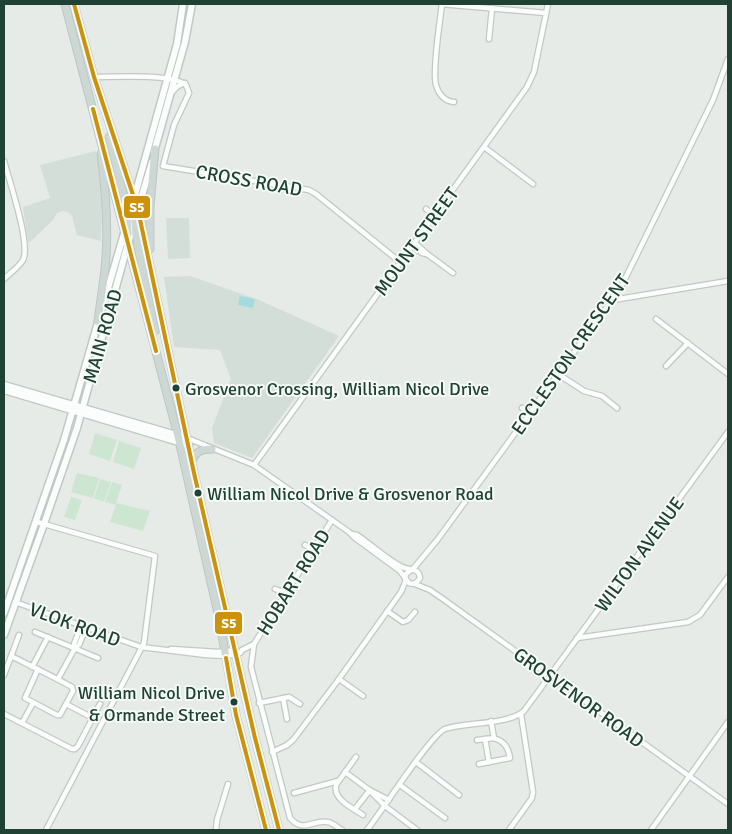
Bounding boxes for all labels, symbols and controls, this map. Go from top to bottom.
street label: CROSS ROAD [194,160,304,202]
street label: MOUNT STREET [369,182,465,301]
line badge: S5 [123,195,151,219]
text: S5 [129,199,145,216]
street label: ECCLESTON CRESCENT [506,269,636,440]
street label: MAIN ROAD [78,286,128,386]
place label: Grosvenor Crossing, William Nicol Drive [185,378,489,400]
marker: Grosvenor Crossing, William Nicol Drive [171,383,181,393]
place label: William Nicol Drive & Grosvenor Road [207,483,494,505]
marker: William Nicol Drive & Grosvenor Road [193,488,203,498]
street label: WILTON AVENUE [590,492,690,617]
street label: HOBART ROAD [252,525,336,640]
street label: VLOK ROAD [26,597,124,653]
line badge: S5 [214,611,243,635]
text: S5 [221,615,237,632]
street label: GROSVENOR ROAD [508,642,648,753]
place label: William Nicol Drive & Ormande Street [78,682,225,726]
marker: William Nicol Drive & Ormande Street [229,697,239,707]

